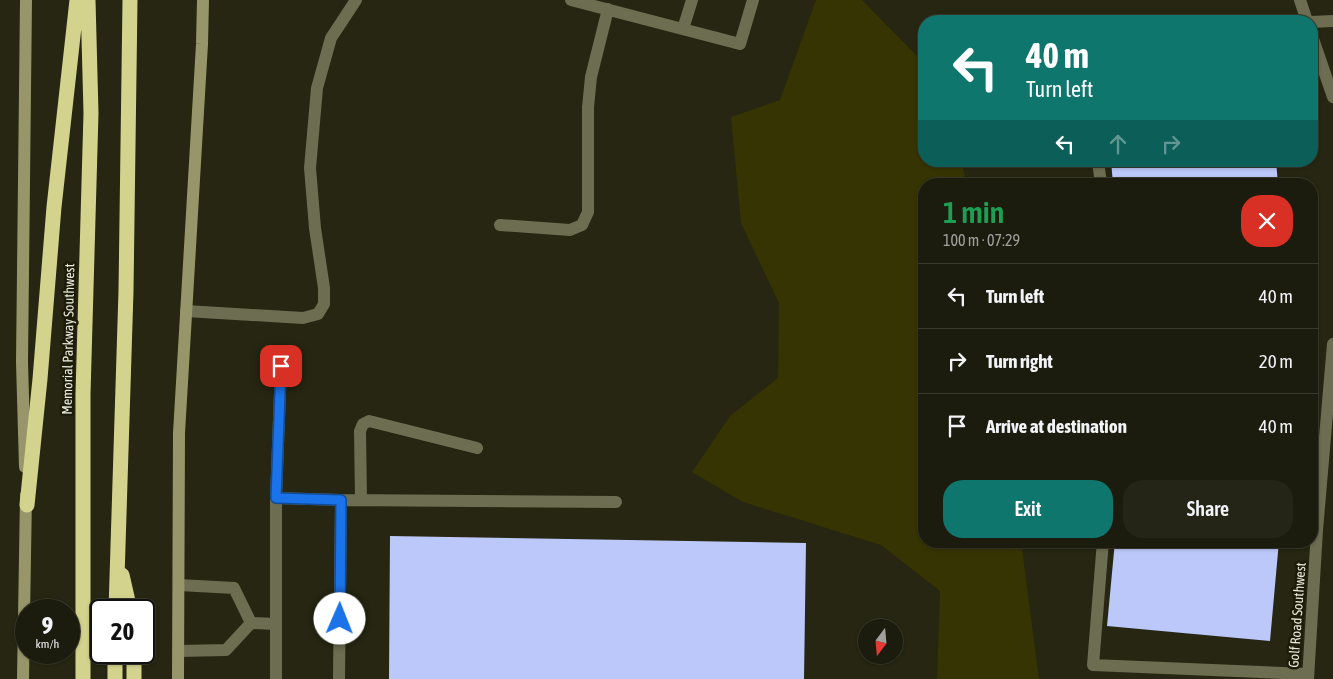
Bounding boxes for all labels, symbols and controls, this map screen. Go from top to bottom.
icon: left [943,35,1008,100]
text: 40 m [1026,35,1089,75]
text: Turn left [1026,76,1093,102]
icon: left [1051,130,1079,158]
icon: ahead [1104,130,1132,158]
icon: right [1157,130,1185,158]
text: 1 min [943,195,1004,229]
button: close [1241,195,1293,247]
text: 100 m · 07:29 [943,231,1020,249]
street label: Memorial Parkway Southwest [59,263,77,415]
icon: left [943,282,971,310]
text: Turn left [986,285,1044,307]
text: 40 m [1259,285,1293,307]
pin [260,345,302,387]
icon: right [943,347,971,375]
text: Turn right [986,350,1053,372]
text: 20 m [1259,350,1293,372]
icon: arrive [267,352,295,380]
icon: arrive [943,412,971,440]
text: Arrive at destination [986,415,1127,437]
text: 40 m [1259,415,1293,437]
button: Exit [943,480,1113,538]
button: Share [1123,480,1293,538]
street label: Golf Road Southwest [1285,562,1309,668]
position arrow [313,592,365,644]
speed limit sign: 20 [90,599,155,664]
text: 9 [42,611,53,639]
north arrow [858,619,902,664]
map controls [858,619,903,664]
text: km/h [36,637,59,651]

